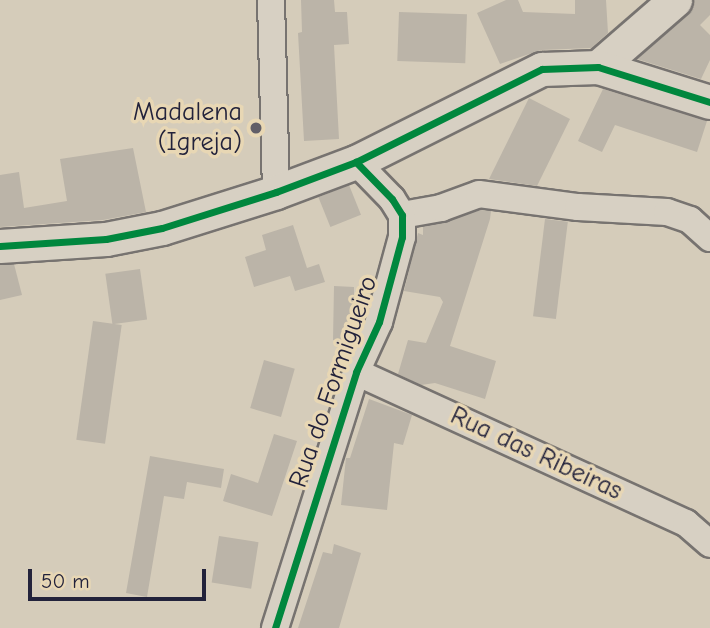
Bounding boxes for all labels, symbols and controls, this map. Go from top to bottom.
place label: Madalena (Igreja) [133,97,242,158]
marker: Madalena (Igreja) [248,120,264,136]
street label: Rua do Formigueiro [283,272,385,492]
street label: Rua das Ribeiras [445,401,627,507]
scale bar [32,554,210,598]
text: 50 m [41,569,90,593]

